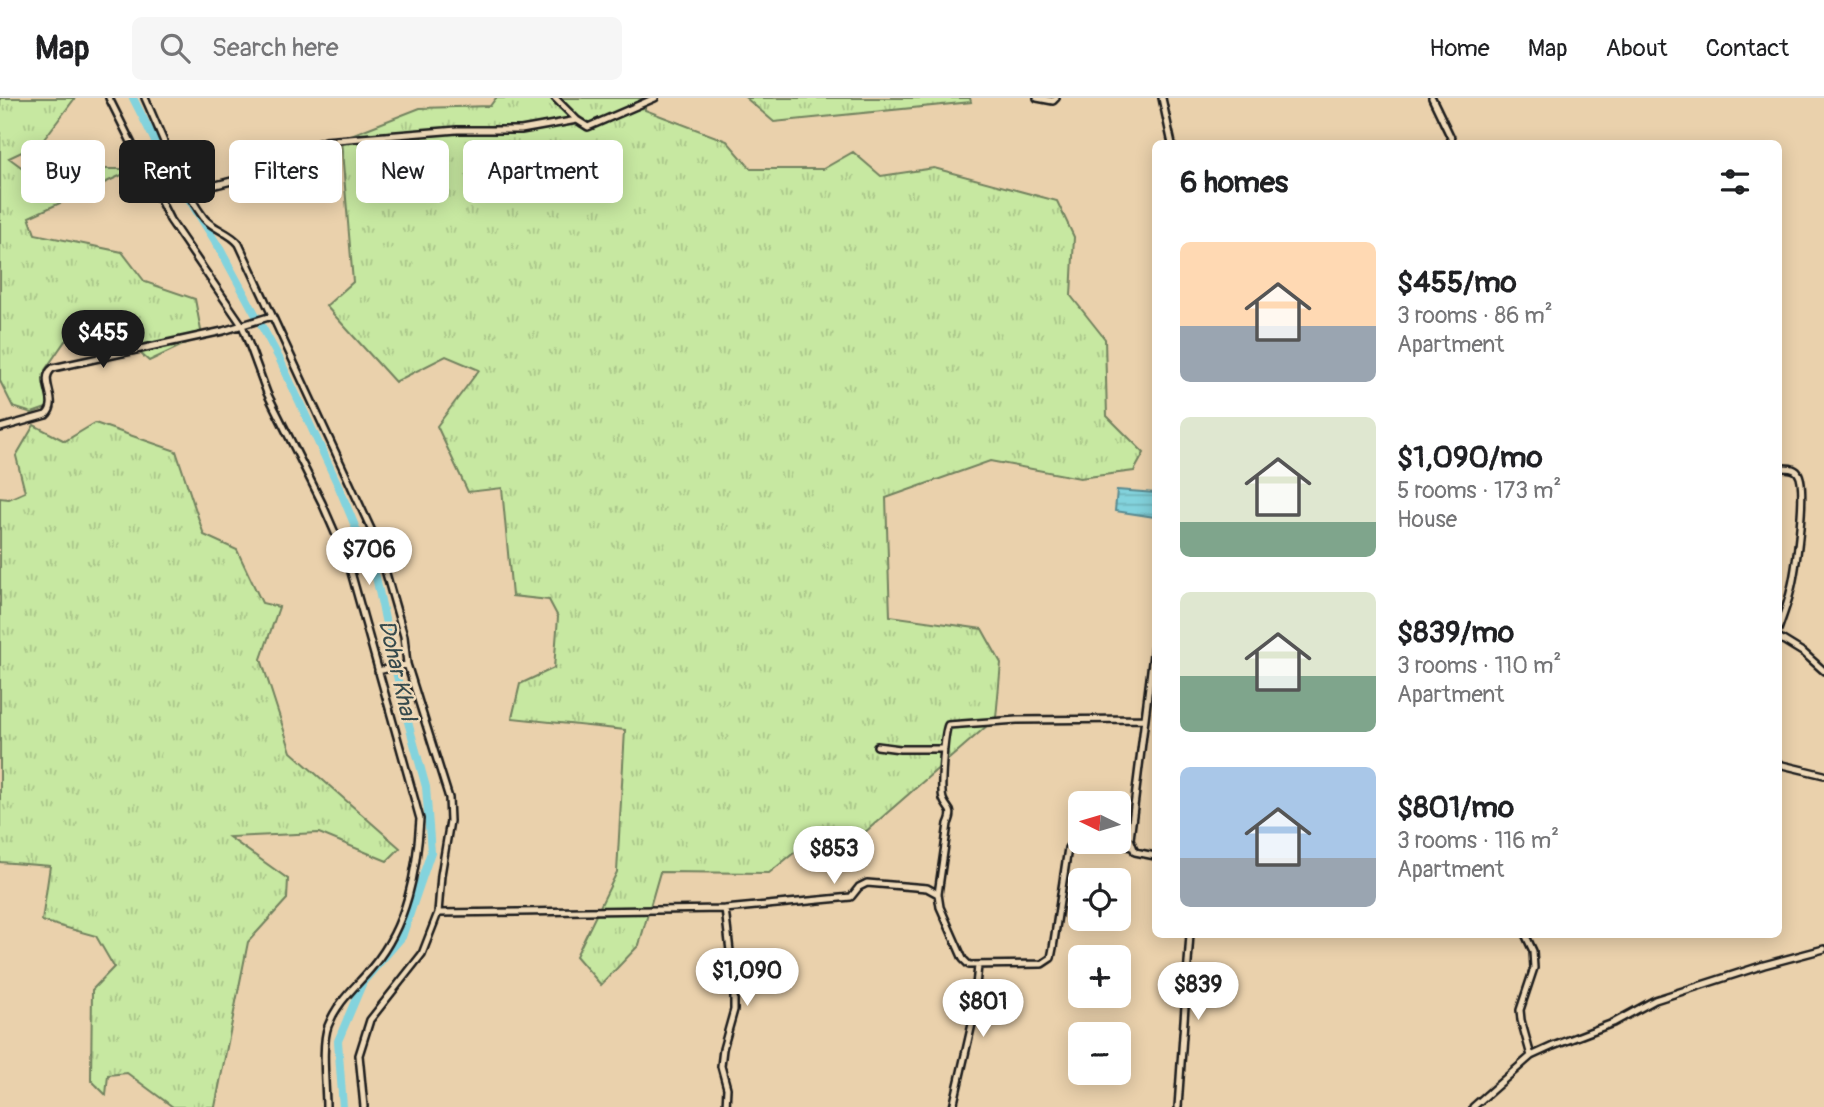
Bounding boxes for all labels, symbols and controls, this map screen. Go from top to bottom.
search box [132,17,622,80]
text: Map [35,28,90,69]
icon: search [156,29,194,67]
text: Search here [212,32,339,64]
text: Home [1429,34,1490,63]
text: Map [1528,34,1568,63]
text: About [1606,34,1668,63]
text: Contact [1706,34,1789,63]
chip: Buy [21,140,105,203]
chip: Rent [119,140,215,203]
chip: Filters [229,140,342,203]
chip: New [356,140,449,203]
chip: Apartment [463,140,623,203]
icon: filters [1716,163,1754,201]
text: 6 homes [1180,164,1288,201]
text: $455/mo [1397,264,1517,301]
icon: home [1236,270,1320,354]
text: 3 rooms · 86 m² [1397,301,1553,330]
pin: $455 [62,310,144,370]
text: $455 [78,318,128,347]
text: Apartment [1397,330,1504,359]
text: $1,090/mo [1397,439,1543,476]
icon: home [1236,445,1320,529]
text: 5 rooms · 173 m² [1397,476,1561,505]
text: House [1397,505,1457,534]
pin: $706 [328,528,410,587]
text: $706 [342,535,396,564]
text: $839/mo [1397,614,1514,651]
water label: Dohar Khal [372,617,424,726]
icon: home [1236,620,1320,704]
text: 3 rooms · 110 m² [1397,651,1561,680]
text: Apartment [1397,680,1504,709]
text: $801/mo [1397,789,1514,826]
north arrow [1068,791,1130,854]
map controls [1068,791,1131,1085]
icon: home [1236,795,1320,879]
pin: $853 [793,826,875,886]
text: 3 rooms · 116 m² [1397,826,1559,855]
text: $853 [809,834,859,863]
text: Apartment [1397,855,1504,884]
button: locate [1068,868,1131,931]
button: + [1068,945,1131,1008]
pin: $1,090 [690,948,804,1008]
text: $1,090 [712,956,782,985]
pin: $839 [1157,962,1239,1022]
text: $839 [1174,970,1222,999]
pin: $801 [942,979,1024,1039]
text: $801 [959,987,1007,1016]
button: − [1068,1022,1131,1085]

